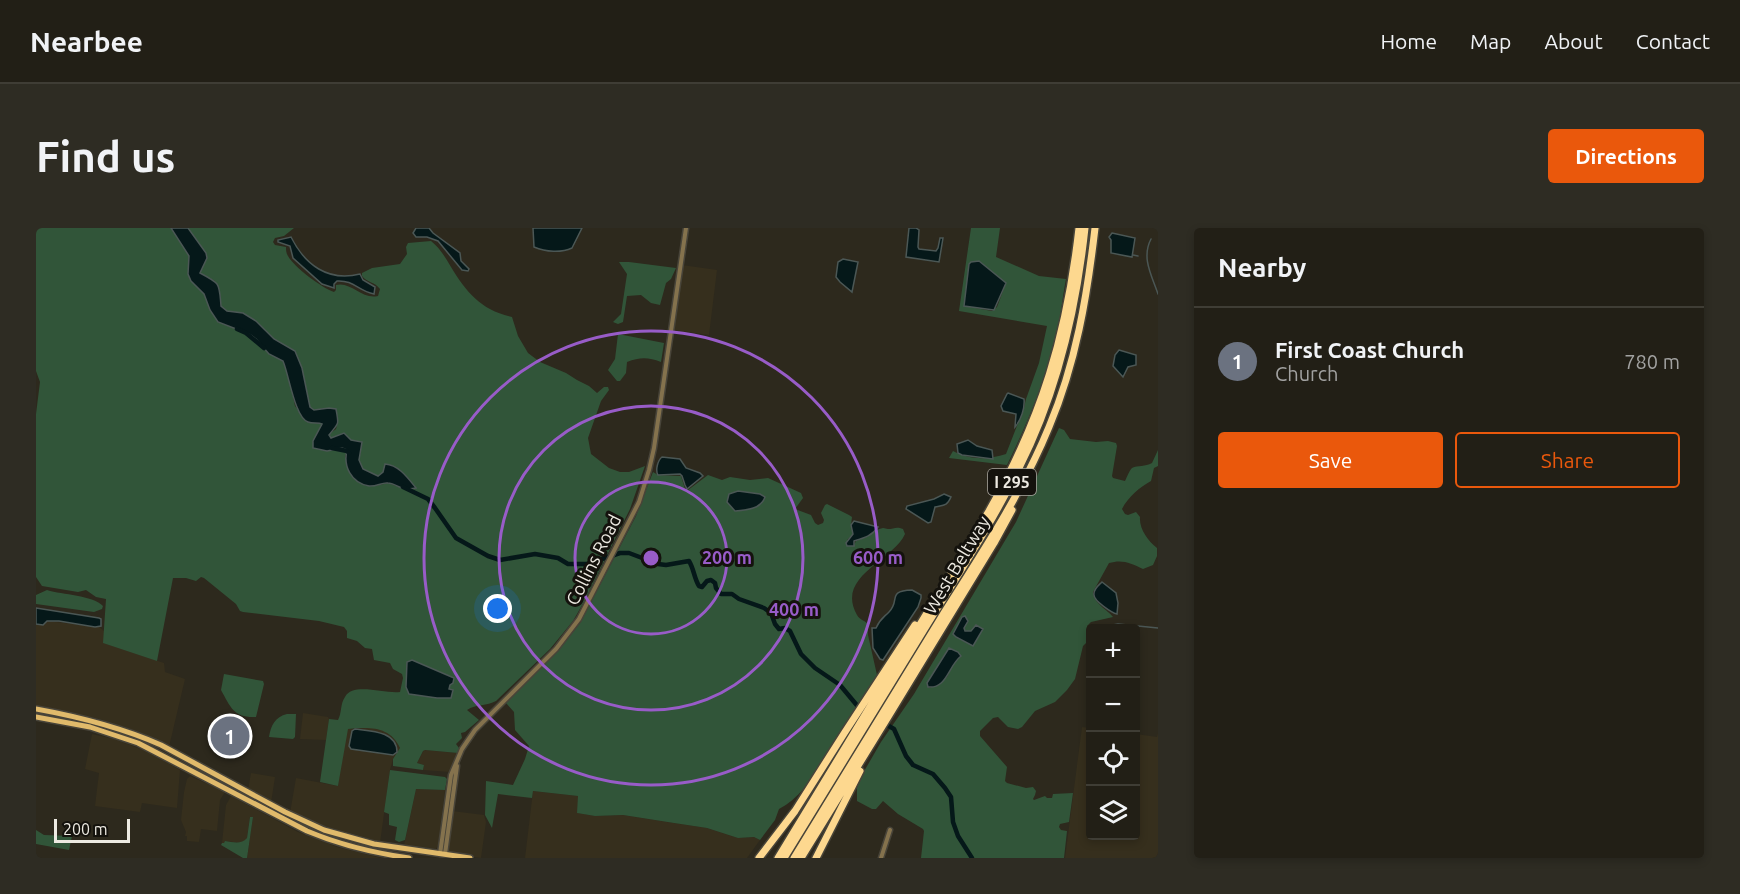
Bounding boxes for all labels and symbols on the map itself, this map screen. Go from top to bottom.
road number: I 295 [988,469,1036,495]
street label: Collins Road [562,511,625,608]
street label: West Beltway [919,512,993,617]
text: 200 m [702,547,752,567]
text: 600 m [853,547,903,567]
centre of rings [641,548,661,568]
your location [483,594,512,623]
text: 400 m [769,599,819,619]
pin: 1 [210,714,250,758]
scale bar [54,816,130,844]

